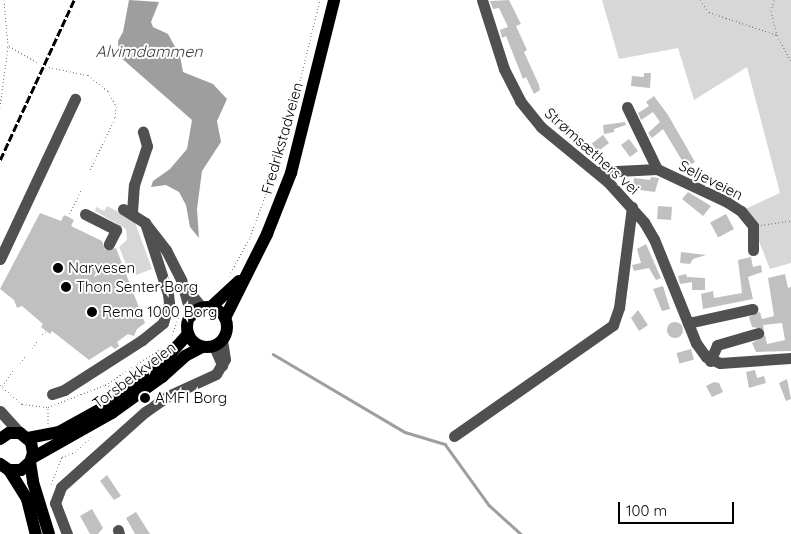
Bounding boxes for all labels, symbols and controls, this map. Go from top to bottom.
water label: Alvimdammen [96,41,202,61]
street label: Fredrikstadveien [257,80,307,196]
street label: Strømsæthers vei [541,104,643,198]
street label: Seljeveien [676,156,746,204]
place label: Narvesen [68,259,135,277]
marker: Narvesen [52,262,64,274]
place label: Thon Senter Borg [76,278,198,296]
marker: Thon Senter Borg [60,281,72,293]
place label: Rema 1000 Borg [102,303,217,321]
marker: Rema 1000 Borg [86,306,98,318]
street label: Torsbekkveien [89,338,179,412]
place label: AMFI Borg [155,389,227,407]
marker: AMFI Borg [139,392,151,404]
scale bar [621,492,737,524]
text: 100 m [626,501,667,520]

